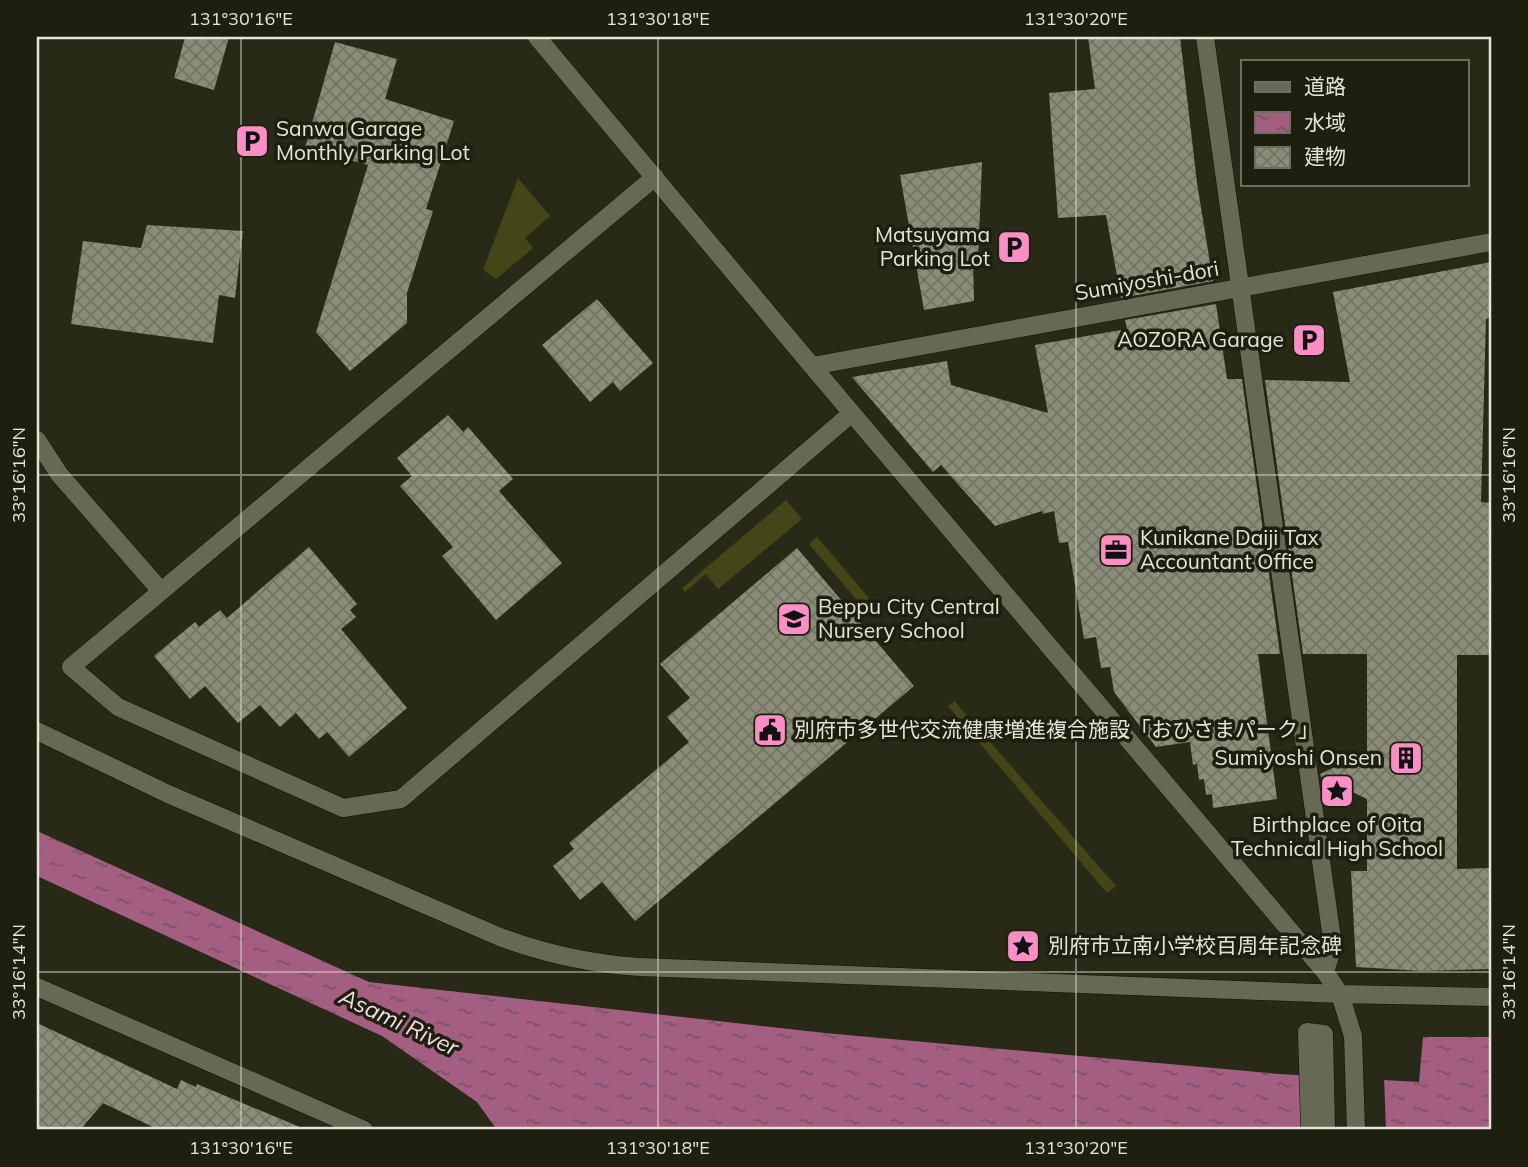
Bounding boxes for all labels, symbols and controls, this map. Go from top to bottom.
text: 131°30'16"E [189,7,293,30]
text: 131°30'18"E [606,7,710,30]
text: 131°30'20"E [1024,7,1128,30]
legend [1241,60,1468,186]
text: 道路 [1304,73,1346,99]
text: 水域 [1304,109,1346,135]
place label: Sanwa Garage Monthly Parking Lot [276,115,470,165]
parking icon: Sanwa Garage Monthly Parking Lot [233,122,271,160]
text: 建物 [1304,143,1346,169]
place label: Matsuyama Parking Lot [875,221,990,271]
parking icon: Matsuyama Parking Lot [995,228,1033,266]
street label: Sumiyoshi-dori [1073,255,1221,305]
parking icon: AOZORA Garage [1290,321,1328,359]
place label: AOZORA Garage [1117,326,1284,352]
text: 33°16'16"N [7,427,30,523]
text: 33°16'16"N [1497,427,1520,523]
place label: Kunikane Daiji Tax Accountant Office [1140,524,1319,574]
office icon: Kunikane Daiji Tax Accountant Office [1097,531,1135,569]
place label: Beppu City Central Nursery School [818,593,1000,643]
school or university icon: Beppu City Central Nursery School [775,600,813,638]
public building icon: 別府市多世代交流健康増進複合施設「おひさまパーク」 [751,711,789,749]
place label: 別府市多世代交流健康増進複合施設「おひさまパーク」 [794,716,1319,742]
building icon: Sumiyoshi Onsen [1387,739,1425,777]
place label: Sumiyoshi Onsen [1215,744,1382,770]
place icon: Birthplace of Oita Technical High School [1318,772,1356,810]
place label: Birthplace of Oita Technical High School [1231,811,1443,861]
text: 33°16'14"N [7,924,30,1020]
text: 33°16'14"N [1497,924,1520,1020]
place icon: 別府市立南小学校百周年記念碑 [1004,927,1042,965]
place label: 別府市立南小学校百周年記念碑 [1048,932,1342,958]
water label: Asami River [334,981,465,1062]
text: 131°30'16"E [189,1136,293,1159]
text: 131°30'18"E [606,1136,710,1159]
text: 131°30'20"E [1024,1136,1128,1159]

